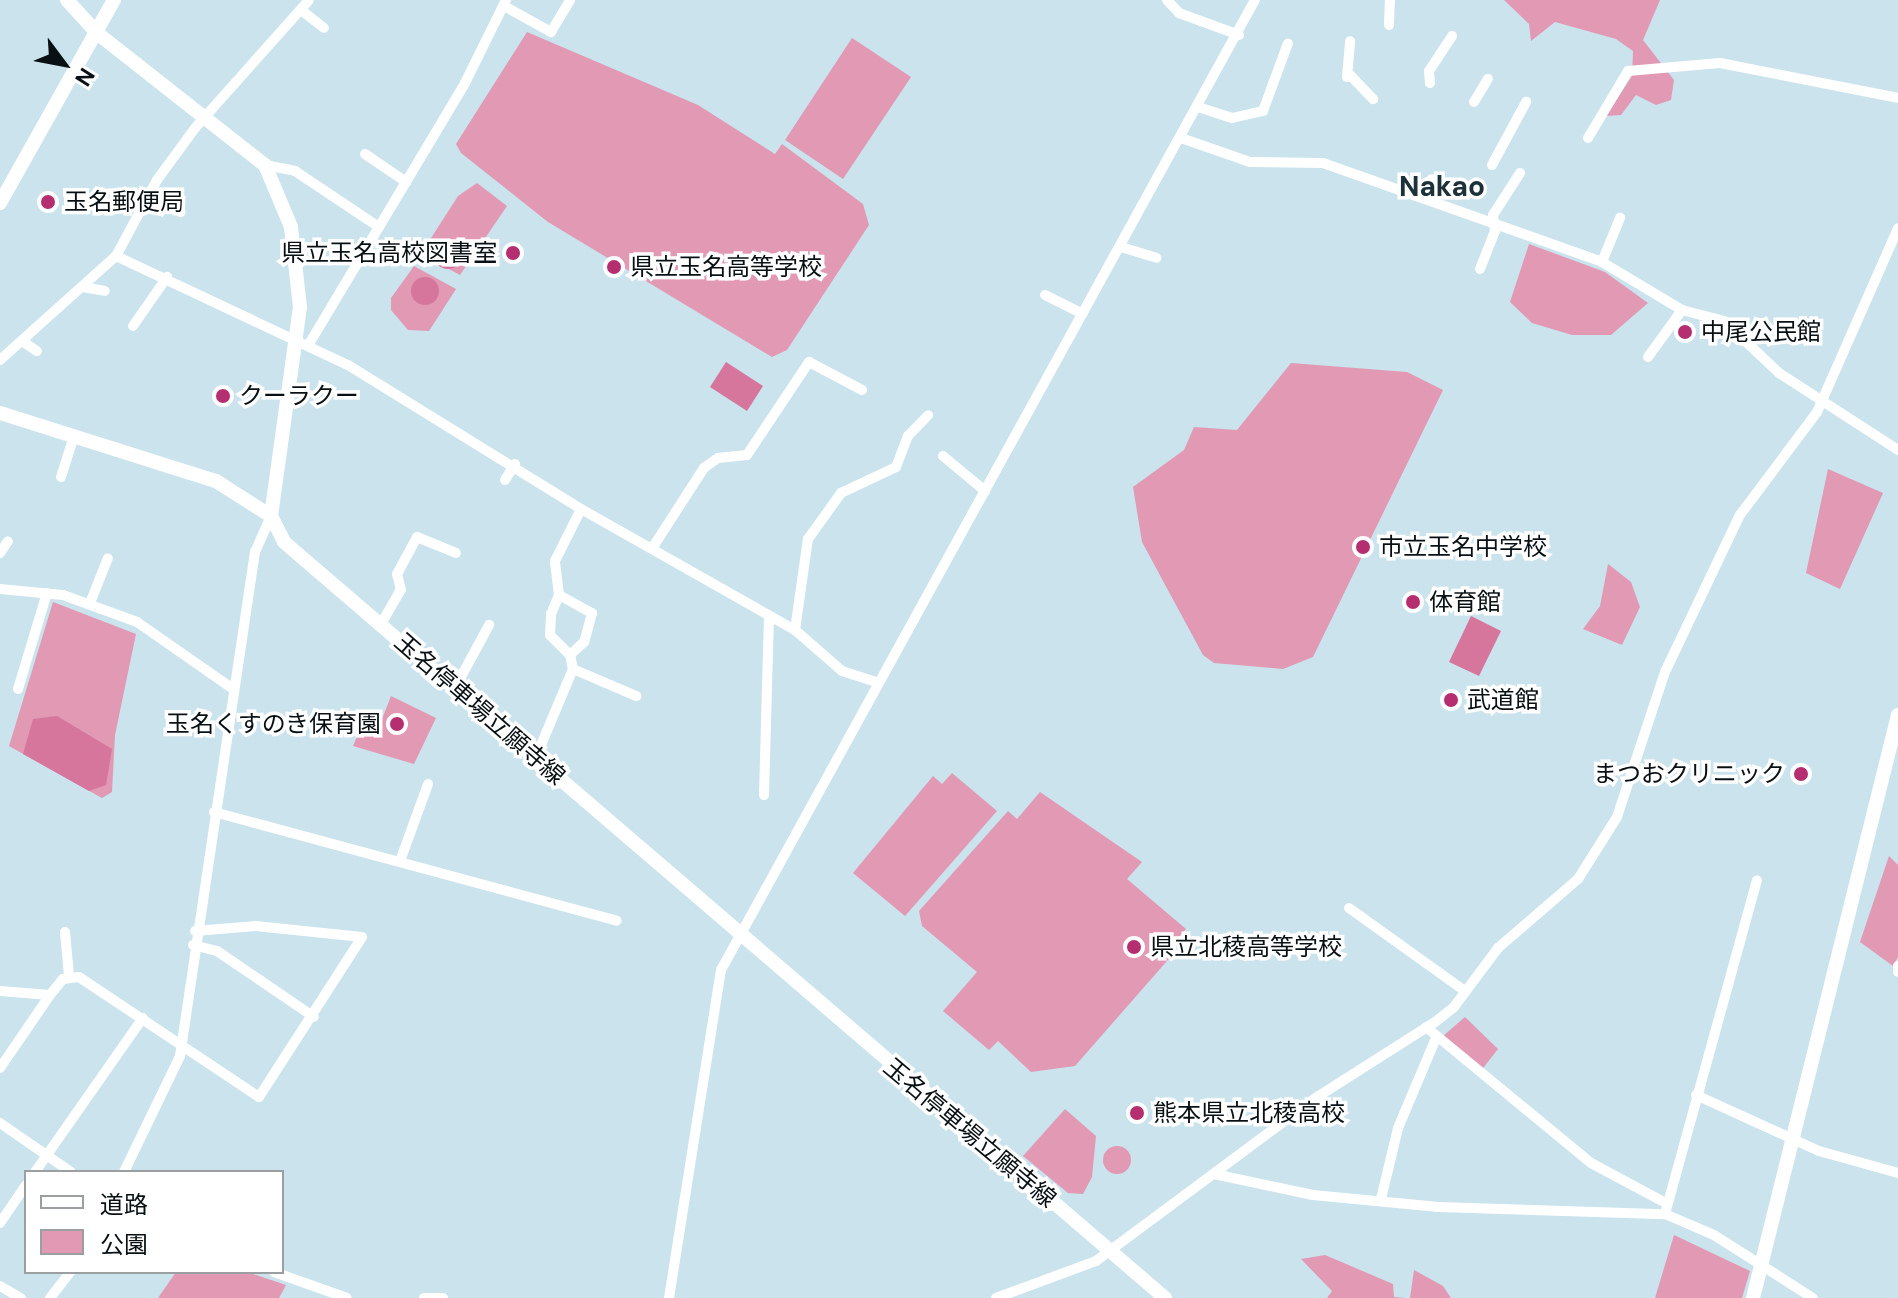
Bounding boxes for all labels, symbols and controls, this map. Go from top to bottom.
north arrow [24,24,104,104]
text: N [68,62,101,91]
district label: Nakao [1399,170,1485,204]
place label: 玉名郵便局 [64,188,184,216]
marker: 玉名郵便局 [39,193,57,211]
place label: 県立玉名高校図書室 [281,239,497,267]
marker: 県立玉名高校図書室 [504,244,522,262]
place label: 県立玉名高等学校 [630,253,822,281]
marker: 県立玉名高等学校 [605,258,623,276]
place label: 中尾公民館 [1701,318,1821,346]
marker: 中尾公民館 [1676,323,1694,341]
place label: クーラクー [239,382,359,410]
marker: クーラクー [214,387,232,405]
place label: 市立玉名中学校 [1379,533,1547,561]
marker: 市立玉名中学校 [1354,538,1372,556]
place label: 体育館 [1429,588,1501,616]
marker: 体育館 [1404,593,1422,611]
street label: 玉名停車場立願寺線 [389,627,571,791]
place label: 武道館 [1467,686,1539,714]
marker: 武道館 [1442,691,1460,709]
place label: 玉名くすのき保育園 [165,710,381,738]
marker: 玉名くすのき保育園 [388,715,406,733]
place label: まつおクリニック [1593,760,1785,788]
marker: まつおクリニック [1792,765,1810,783]
place label: 県立北稜高等学校 [1150,933,1342,961]
marker: 県立北稜高等学校 [1125,938,1143,956]
street label: 玉名停車場立願寺線 [878,1053,1062,1213]
place label: 熊本県立北稜高校 [1153,1099,1345,1127]
marker: 熊本県立北稜高校 [1128,1104,1146,1122]
legend [24,1170,284,1274]
text: 道路 [100,1189,148,1220]
text: 公園 [100,1229,148,1260]

